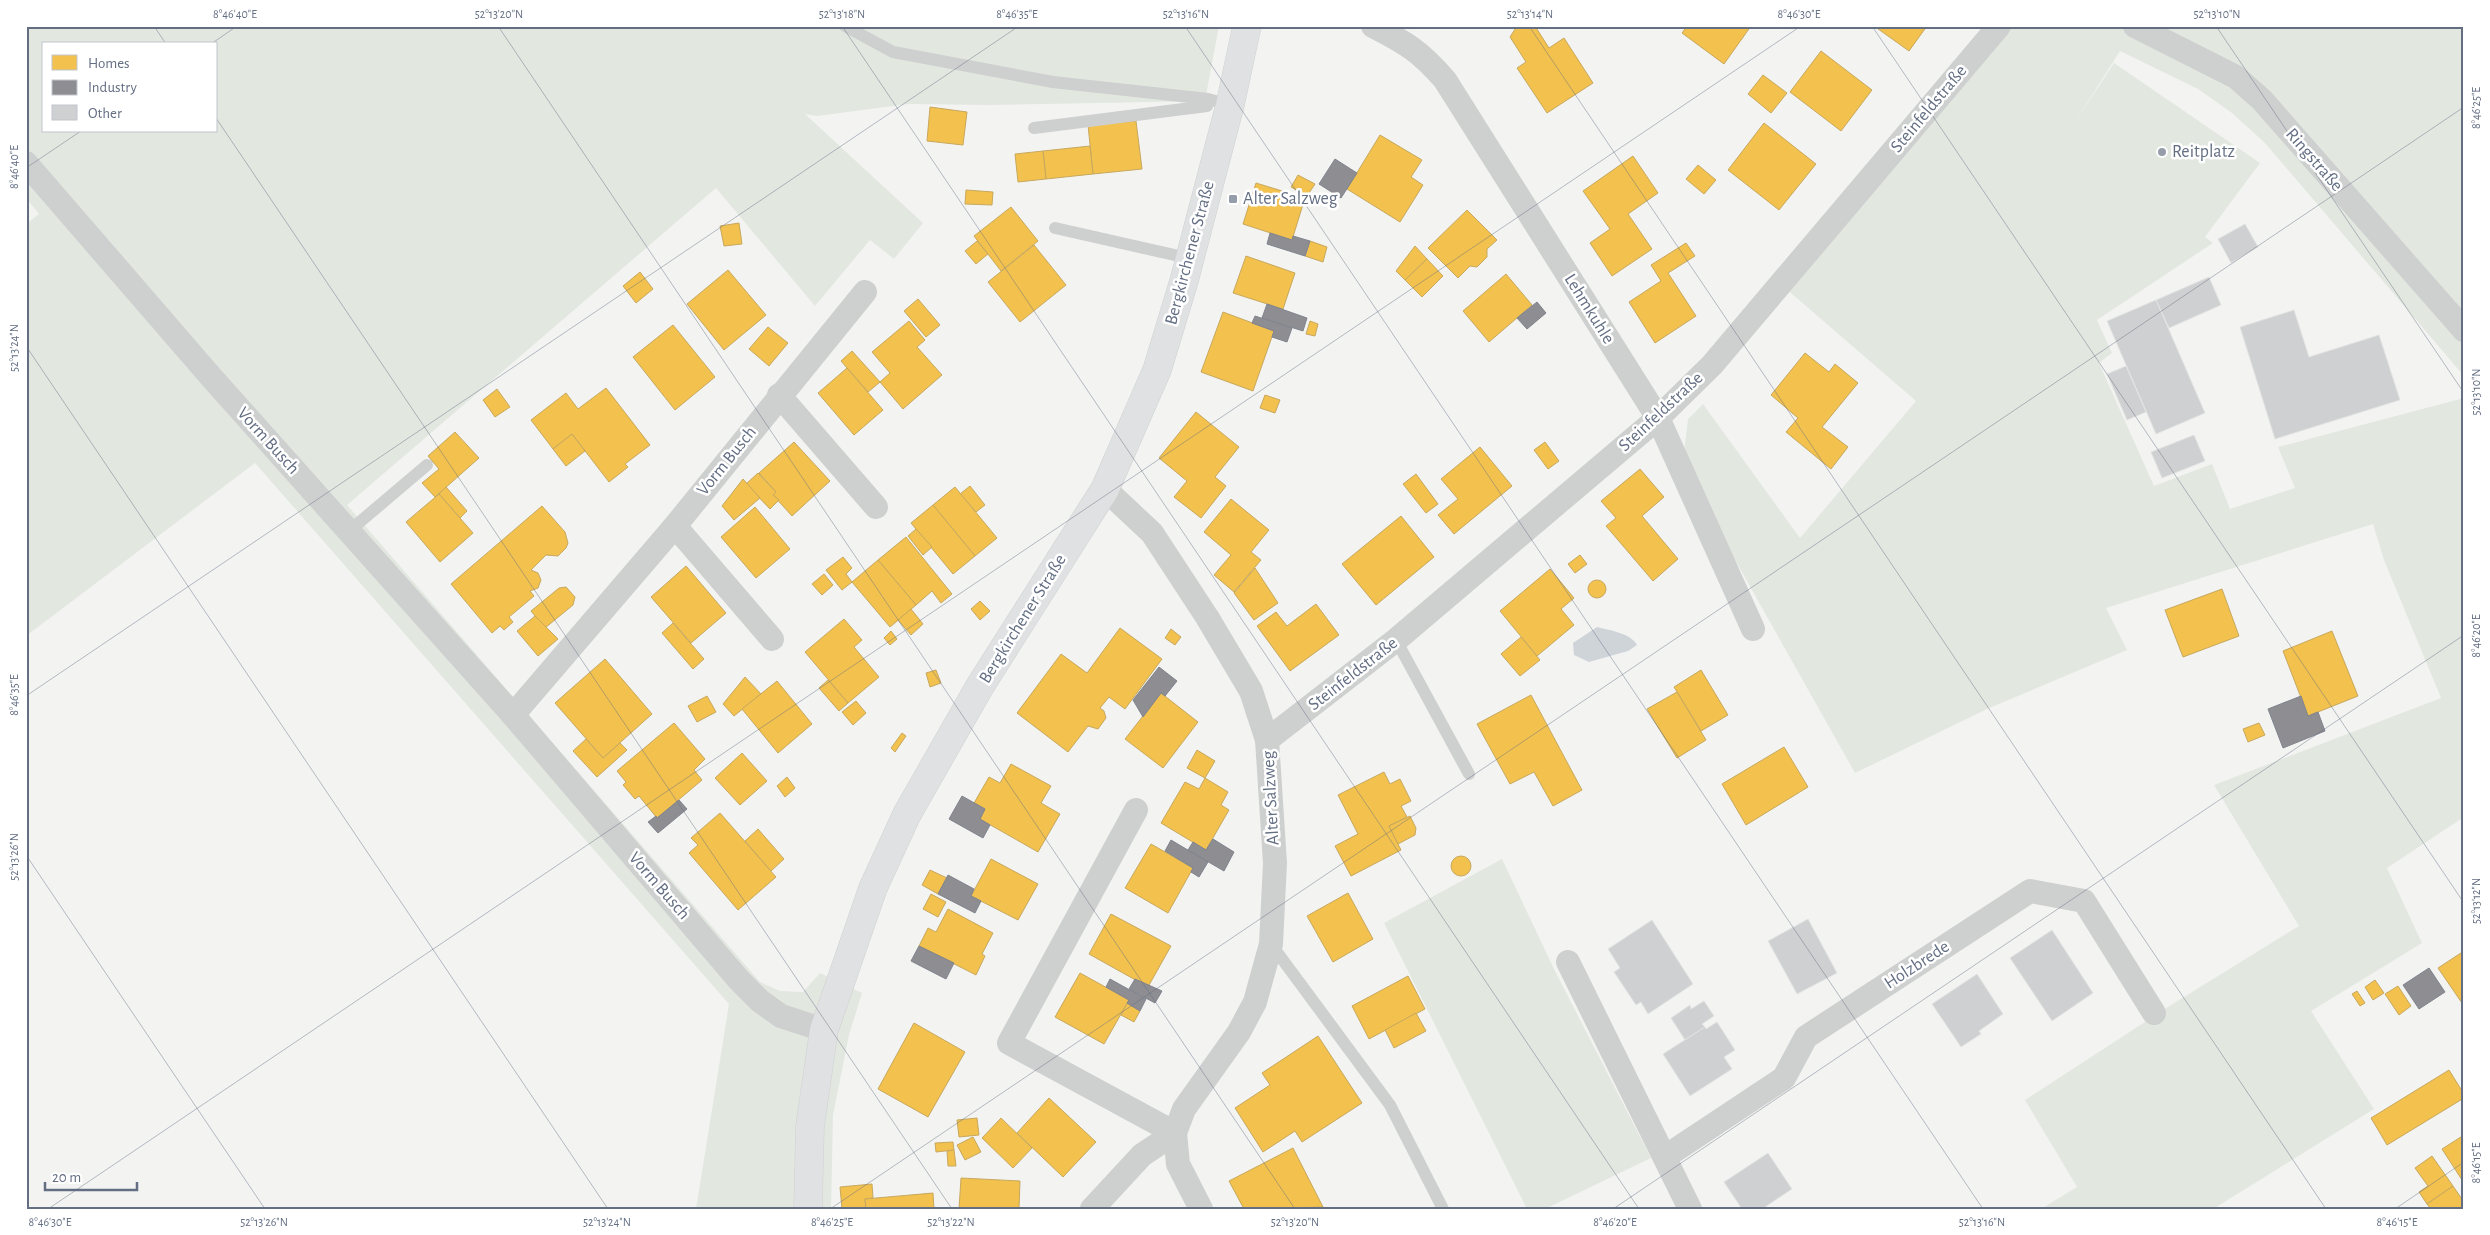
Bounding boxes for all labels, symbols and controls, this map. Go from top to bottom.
text: 8°46'40"E [213,8,257,20]
text: 52°13'20"N [475,8,523,20]
text: 52°13'18"N [819,8,865,20]
text: 8°46'35"E [996,8,1038,20]
text: 52°13'16"N [1163,8,1209,20]
text: 52°13'14"N [1507,8,1553,20]
text: 8°46'30"E [1777,8,1821,20]
text: 52°13'10"N [2193,8,2241,20]
legend [42,42,218,132]
text: Homes [88,56,130,71]
street label: Steinfeldstraße [1888,62,1970,156]
text: Industry [88,80,137,95]
text: 8°46'25"E [2470,87,2482,129]
text: Other [88,106,122,121]
street label: Ringstraße [2282,125,2346,195]
place label: Reitplatz [2172,143,2235,161]
text: 8°46'40"E [8,145,20,189]
marker: Reitplatz [2156,146,2168,158]
street label: Bergkirchener Straße [1162,179,1218,327]
place label: Alter Salzweg [1243,190,1338,208]
marker: Alter Salzweg [1227,193,1239,205]
street label: Lehmkuhle [1561,271,1617,347]
text: 52°13'24"N [8,324,20,372]
text: 52°13'10"N [2470,368,2482,416]
street label: Steinfeldstraße [1616,369,1706,455]
street label: Vorm Busch [234,404,302,478]
street label: Vorm Busch [694,423,760,499]
street label: Bergkirchener Straße [976,551,1070,687]
text: 8°46'20"E [2470,614,2482,658]
street label: Steinfeldstraße [1305,634,1401,714]
text: 8°46'35"E [8,674,20,716]
street label: Alter Salzweg [1260,750,1282,846]
text: 52°13'26"N [8,833,20,881]
street label: Vorm Busch [625,849,693,923]
text: 52°13'12"N [2470,878,2482,924]
street label: Holzbrede [1881,937,1953,993]
text: 8°46'15"E [2470,1142,2482,1183]
scale bar [45,1160,138,1192]
text: 20 m [52,1170,81,1185]
text: 8°46'30"E [28,1216,72,1228]
text: 52°13'26"N [240,1216,288,1228]
text: 52°13'24"N [583,1216,631,1228]
text: 8°46'25"E [811,1216,853,1228]
text: 52°13'22"N [927,1216,975,1228]
text: 52°13'20"N [1271,1216,1319,1228]
text: 8°46'20"E [1593,1216,1637,1228]
text: 52°13'16"N [1959,1216,2005,1228]
text: 8°46'15"E [2377,1216,2418,1228]

